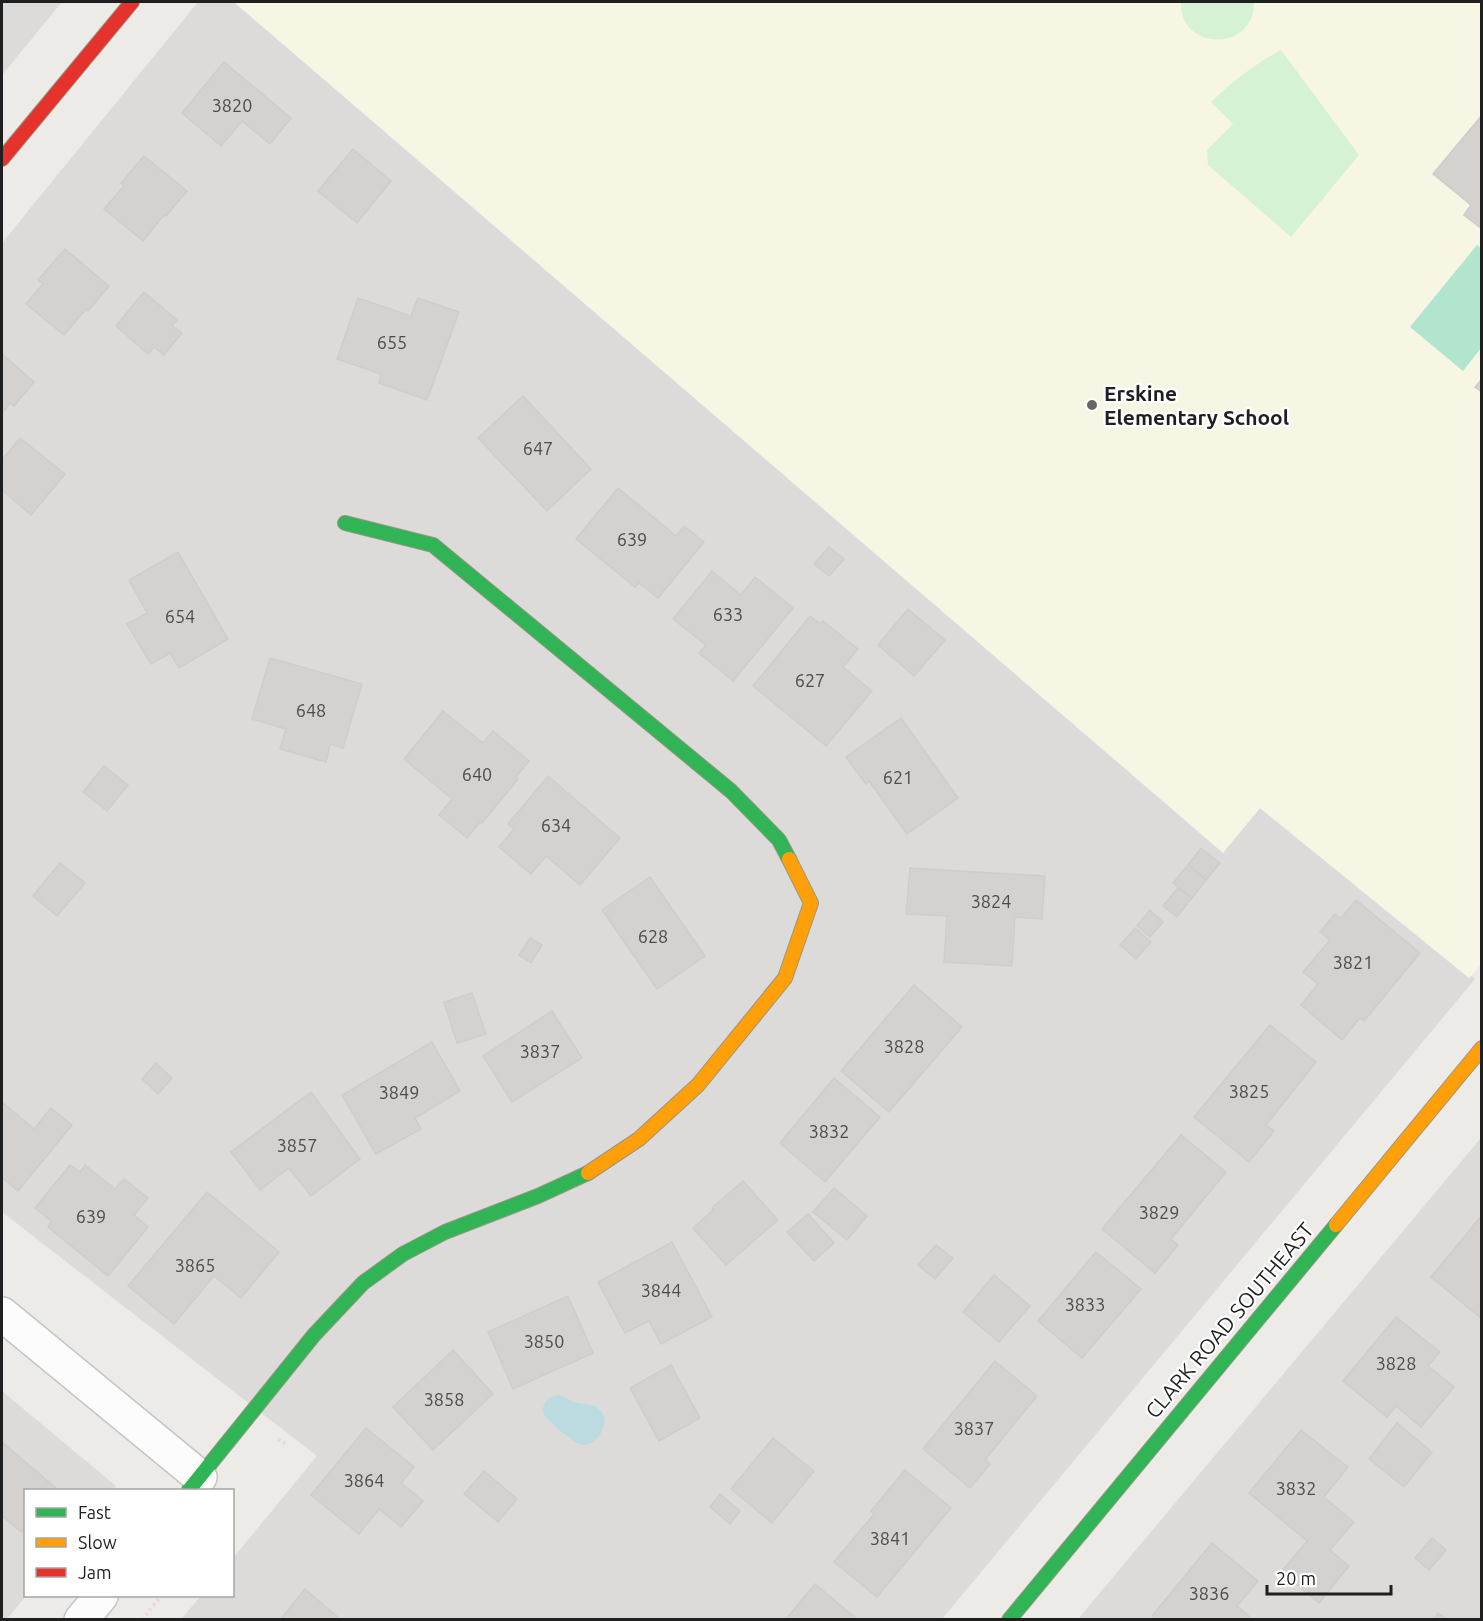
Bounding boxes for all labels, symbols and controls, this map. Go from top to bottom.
house number: 3820 [212,95,252,115]
house number: 655 [377,332,407,352]
place label: Erskine Elementary School [1104,381,1289,429]
marker: Erskine Elementary School [1085,398,1099,412]
house number: 647 [523,438,553,458]
house number: 639 [617,529,647,549]
house number: 633 [713,604,743,624]
house number: 654 [165,606,195,626]
house number: 627 [795,670,825,690]
house number: 648 [296,700,326,720]
house number: 640 [462,764,492,784]
house number: 621 [883,767,913,787]
house number: 634 [541,815,571,835]
house number: 3824 [971,891,1011,911]
house number: 628 [638,926,668,946]
house number: 3821 [1333,952,1373,972]
house number: 3828 [884,1036,924,1056]
house number: 3837 [520,1041,560,1061]
house number: 3825 [1229,1081,1269,1101]
house number: 3849 [379,1082,419,1102]
house number: 3832 [809,1121,849,1141]
house number: 3857 [277,1135,317,1155]
house number: 3829 [1139,1202,1179,1222]
house number: 639 [76,1206,106,1226]
street label: CLARK ROAD SOUTHEAST [1140,1217,1318,1423]
house number: 3865 [175,1255,215,1275]
house number: 3844 [641,1280,681,1300]
house number: 3833 [1065,1294,1105,1314]
house number: 3850 [524,1331,564,1351]
house number: 3828 [1376,1353,1416,1373]
house number: 3858 [424,1389,464,1409]
house number: 3837 [954,1418,994,1438]
house number: 3864 [344,1470,384,1490]
house number: 3832 [1276,1478,1316,1498]
legend [24,1489,234,1597]
text: Fast [78,1502,111,1522]
house number: 3841 [870,1528,910,1548]
text: Slow [78,1532,117,1552]
scale bar [1267,1558,1392,1596]
text: Jam [78,1562,112,1582]
text: 20 m [1276,1568,1316,1588]
house number: 3836 [1189,1583,1229,1603]

